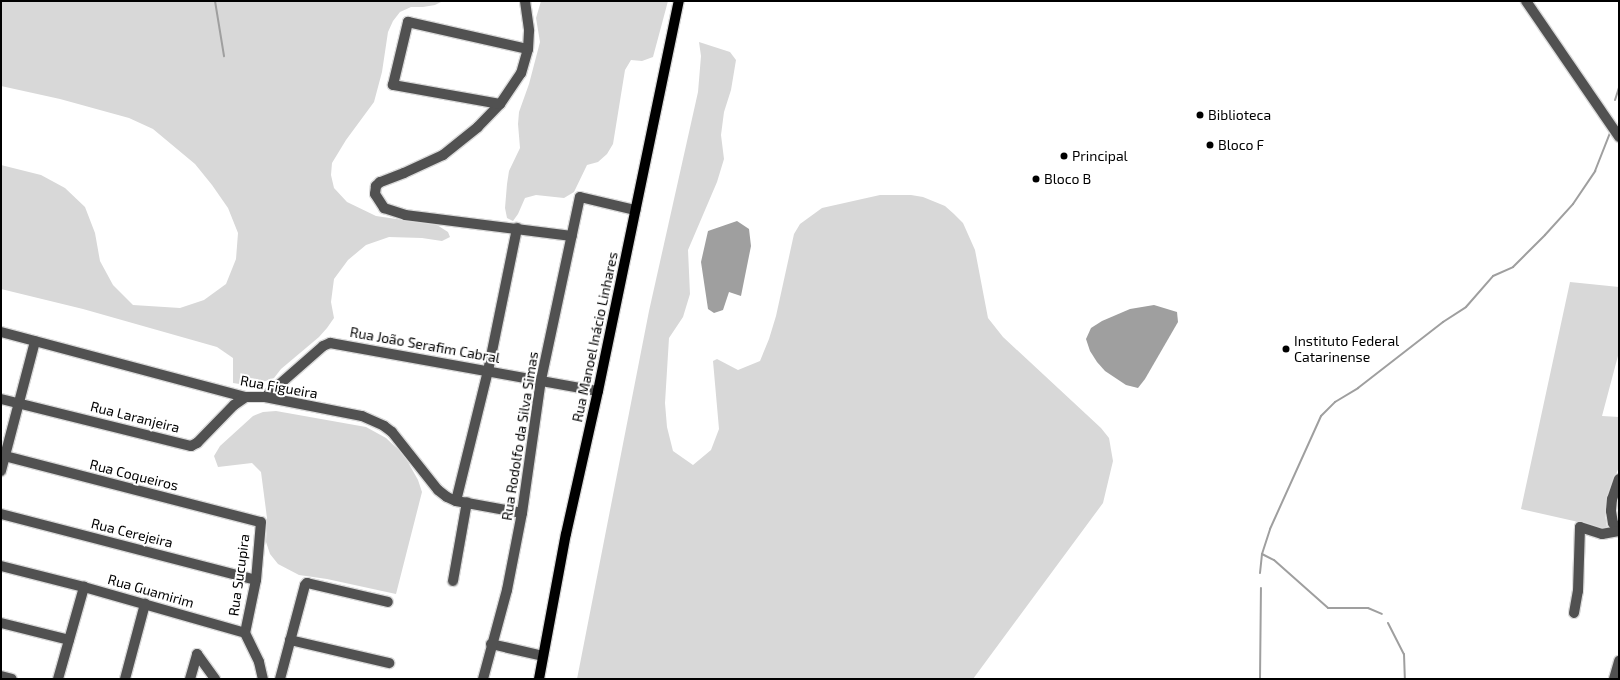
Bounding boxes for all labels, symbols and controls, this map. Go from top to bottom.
place label: Biblioteca [1208,107,1271,123]
marker: Biblioteca [1195,110,1205,120]
place label: Bloco F [1218,137,1264,153]
marker: Bloco F [1205,140,1215,150]
place label: Principal [1072,148,1128,164]
marker: Principal [1059,151,1069,161]
place label: Bloco B [1044,171,1091,187]
marker: Bloco B [1031,174,1041,184]
street label: Rua Manoel Inácio Linhares [569,250,621,424]
street label: Rua João Serafim Cabral [348,323,502,367]
place label: Instituto Federal Catarinense [1294,333,1399,366]
marker: Instituto Federal Catarinense [1281,344,1291,354]
street label: Rua Rodolfo da Silva Simas [498,350,542,522]
street label: Rua Figueira [239,372,319,402]
street label: Rua Laranjeira [89,398,181,436]
street label: Rua Coqueiros [88,456,180,494]
street label: Rua Cerejeira [89,515,175,551]
street label: Rua Sucupira [225,533,253,617]
street label: Rua Guamirim [106,571,196,611]

